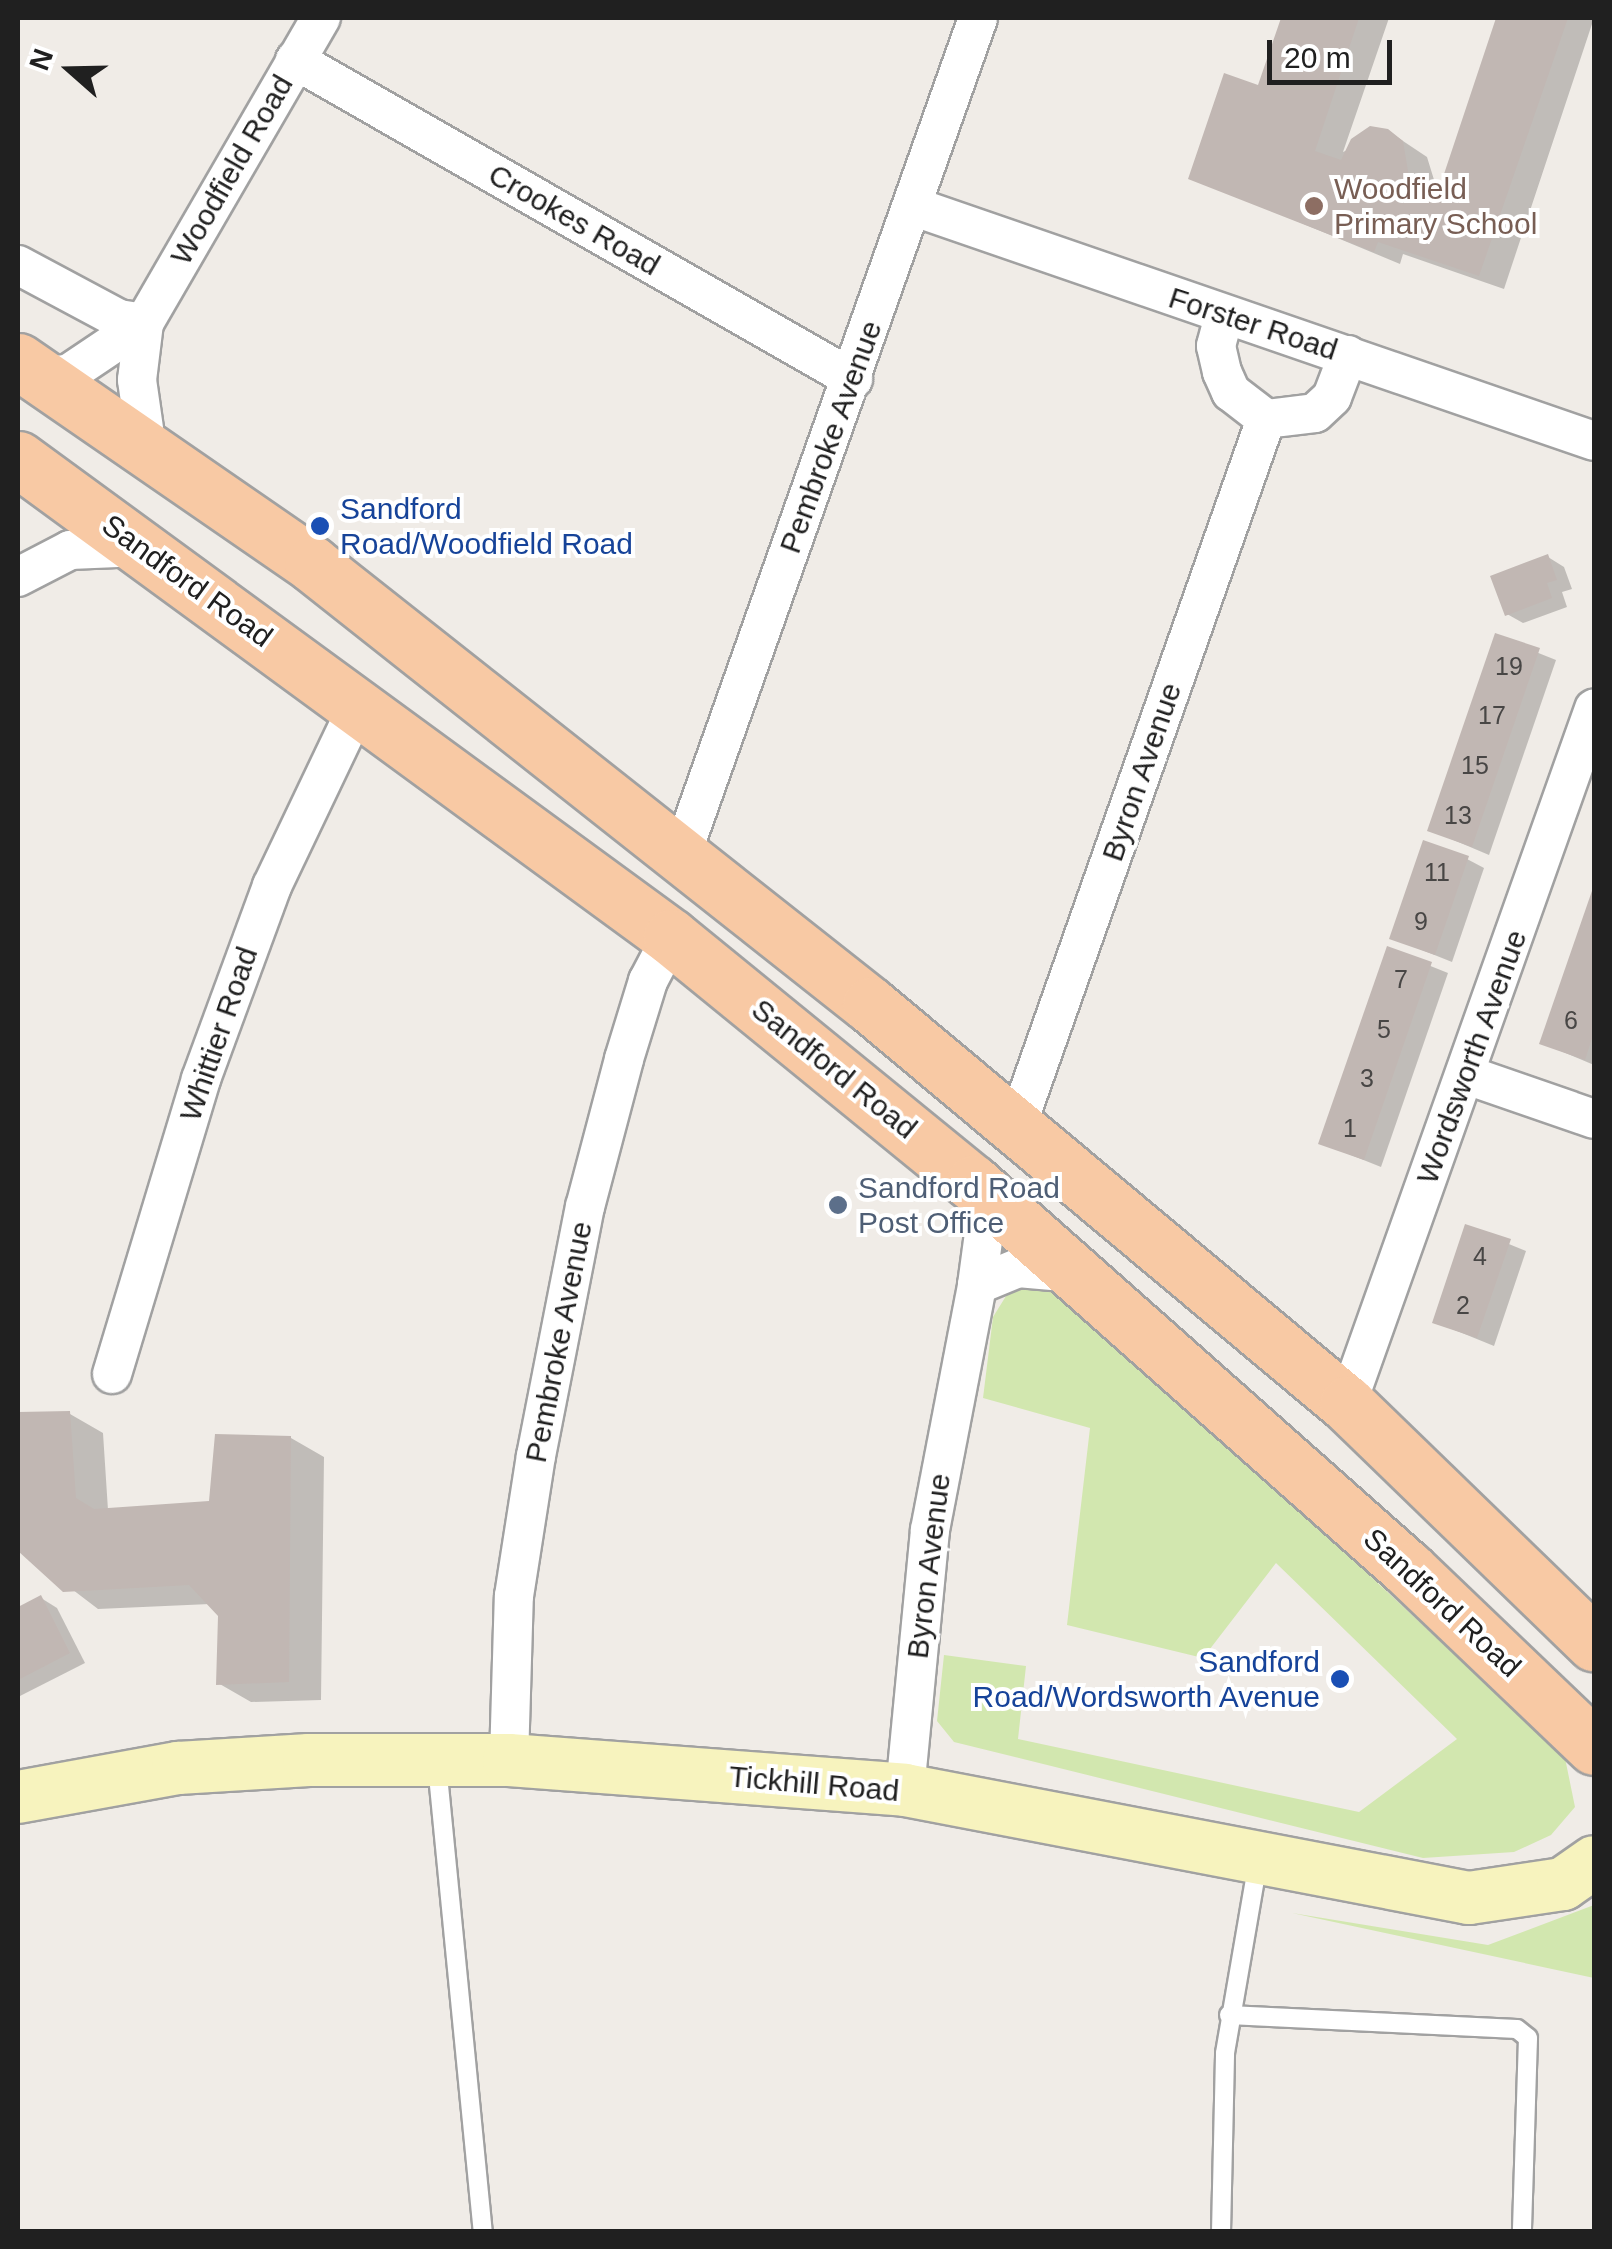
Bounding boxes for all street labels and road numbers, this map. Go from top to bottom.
street label: Woodfield Road [163,69,301,271]
street label: Crookes Road [482,156,666,284]
street label: Forster Road [1164,280,1342,368]
street label: Pembroke Avenue [772,315,890,559]
street label: Sandford Road [95,507,279,655]
street label: Byron Avenue [1094,677,1190,867]
street label: Wordsworth Avenue [1409,924,1535,1190]
street label: Whittier Road [172,942,266,1126]
street label: Sandford Road [744,992,924,1146]
street label: Pembroke Avenue [518,1218,600,1466]
street label: Byron Avenue [900,1471,958,1661]
street label: Sandford Road [1356,1521,1528,1685]
street label: Tickhill Road [727,1759,901,1809]

